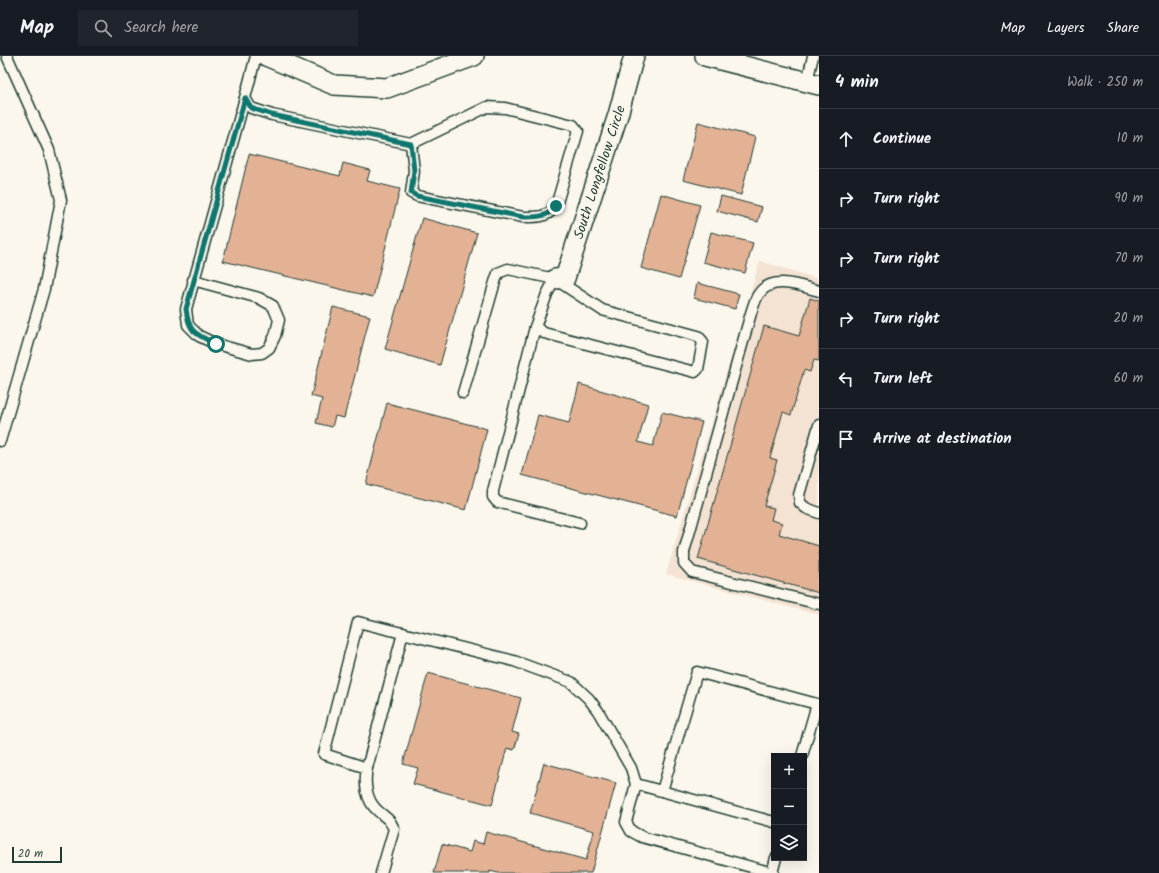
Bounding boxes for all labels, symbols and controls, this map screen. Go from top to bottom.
search box [78,10,358,46]
text: Map [20,13,54,43]
text: Search here [124,16,198,40]
icon: search [92,17,114,39]
text: Map [1001,17,1025,39]
text: Layers [1047,17,1085,39]
text: Share [1107,17,1139,39]
text: 4 min [835,69,879,96]
text: Walk · 250 m [1067,72,1143,93]
street label: South Longfellow Circle [568,102,632,242]
text: Continue [873,127,931,151]
icon: ahead [835,128,857,150]
text: 10 m [1117,128,1143,149]
text: Turn right [873,187,940,211]
icon: right [835,188,857,210]
text: 90 m [1115,188,1143,209]
route end [547,197,565,215]
text: Turn right [873,247,940,271]
icon: right [835,248,857,270]
text: 70 m [1115,248,1143,269]
text: Turn right [873,307,940,331]
icon: right [835,308,857,330]
text: 20 m [1113,308,1143,329]
route start [207,335,225,353]
text: Turn left [873,367,933,391]
icon: left [835,368,857,390]
text: 60 m [1114,368,1143,389]
text: Arrive at destination [873,427,1012,451]
icon: arrive [835,428,857,450]
map controls [771,753,807,861]
button: + [771,753,807,789]
button: − [771,789,807,825]
button: layers [771,825,807,861]
scale bar [12,845,62,864]
text: 20 m [18,845,43,863]

